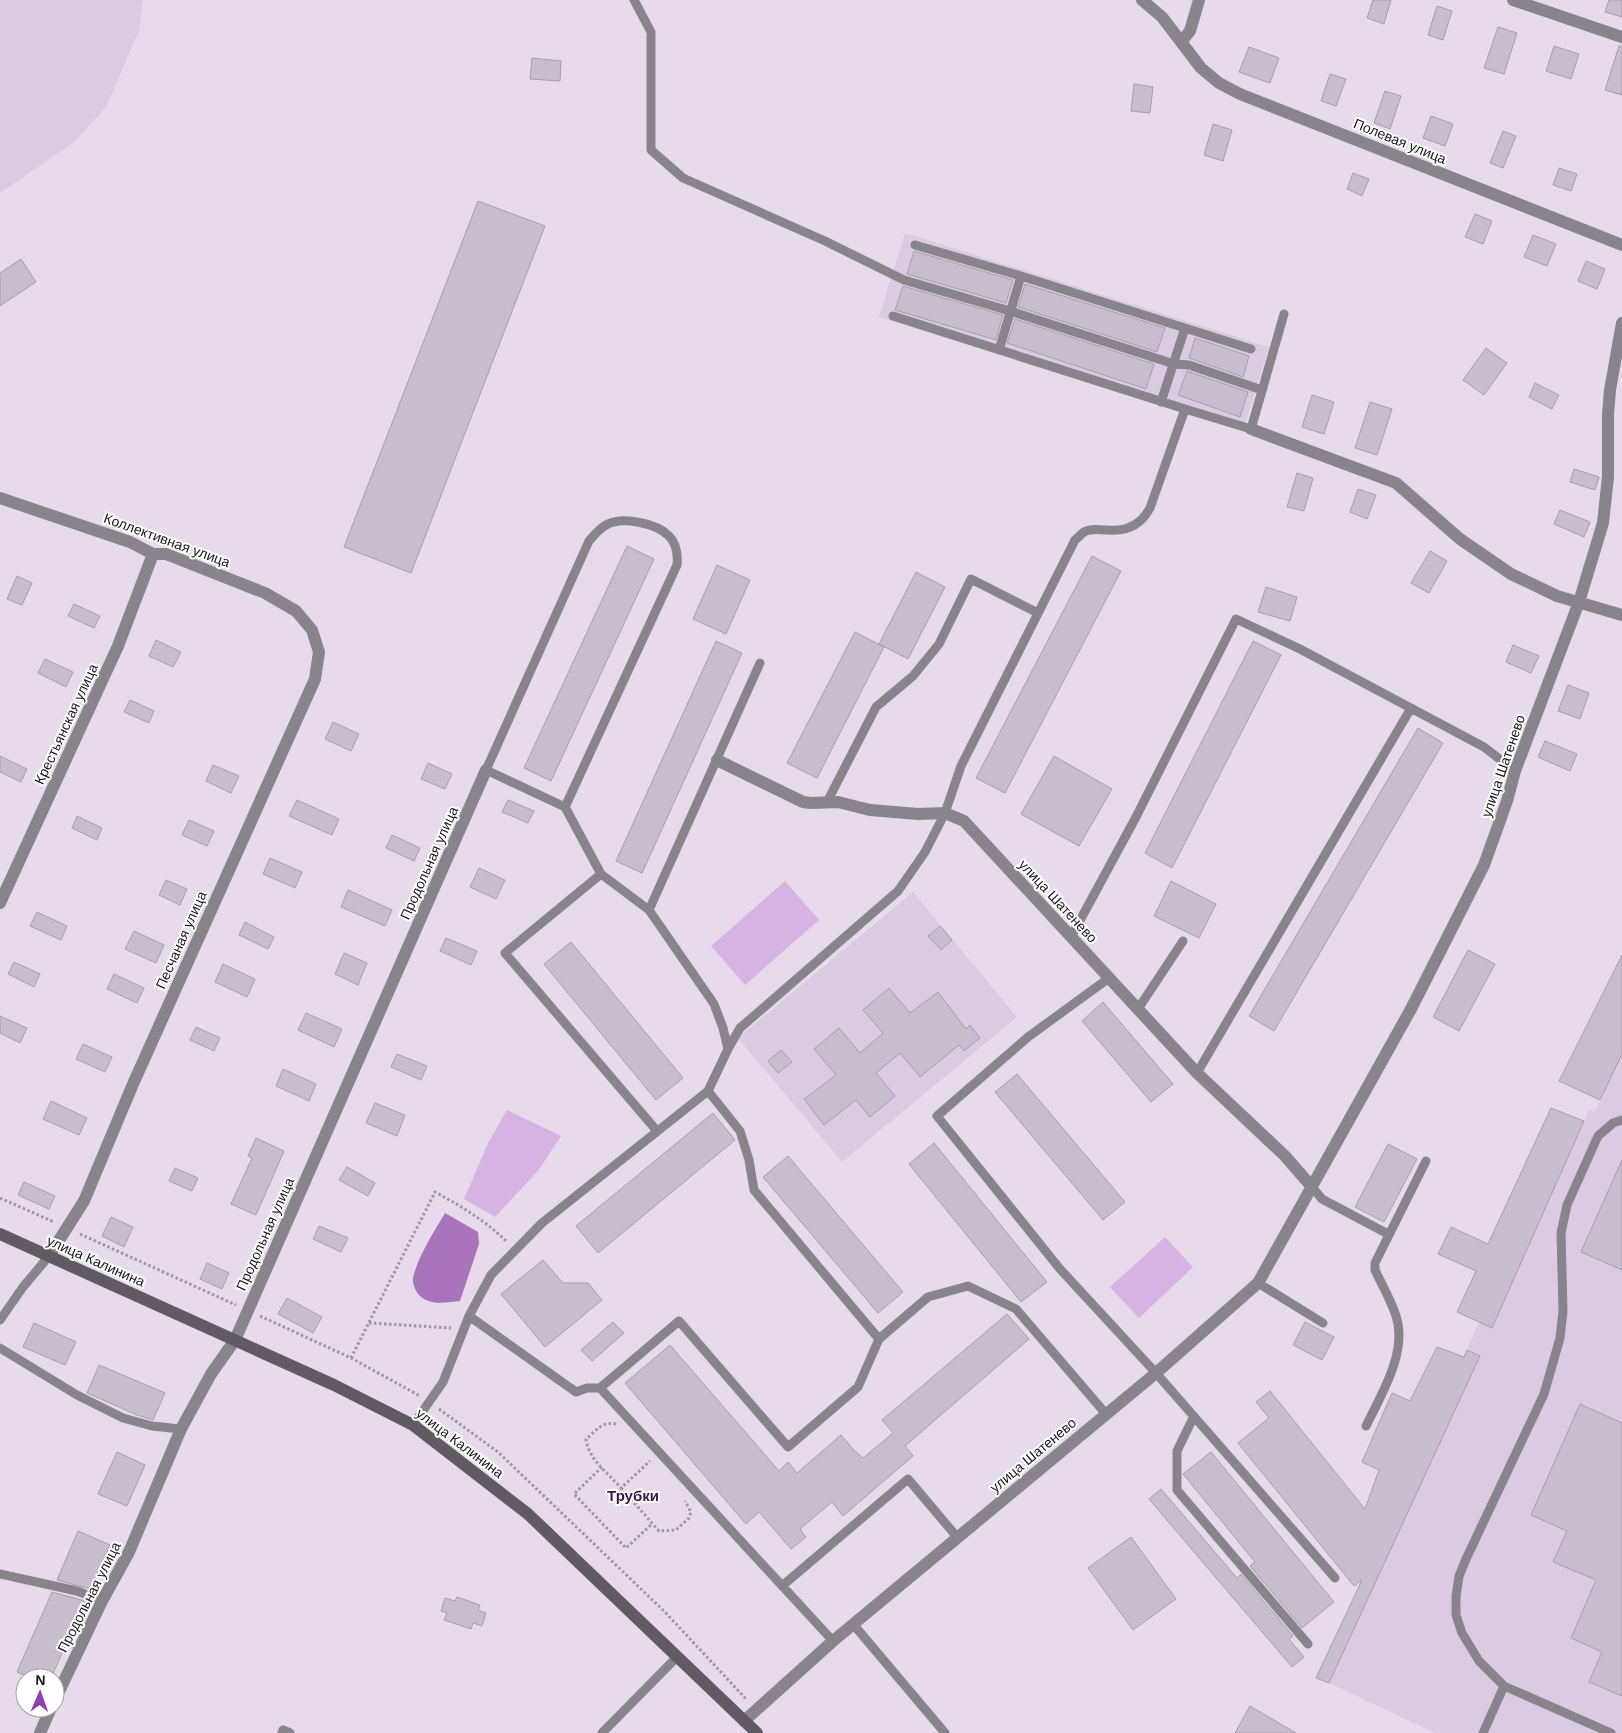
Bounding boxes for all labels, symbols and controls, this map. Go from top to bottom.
street label: Полевая улица [1351,115,1449,167]
street label: Коллективная улица [102,510,233,570]
street label: Крестьянская улица [31,661,101,787]
street label: улица Шатенево [1478,712,1528,819]
street label: Продольная улица [397,804,461,922]
street label: улица Шатенево [1016,856,1101,946]
street label: Песчаная улица [152,888,210,991]
street label: Продольная улица [233,1175,297,1293]
street label: улица Калинина [45,1232,148,1290]
street label: улица Калинина [413,1405,507,1481]
street label: улица Шатенево [987,1414,1079,1496]
district label: Трубки [607,1487,659,1504]
street label: Продольная улица [54,1539,124,1655]
north arrow [15,1668,65,1718]
text: N [35,1672,46,1688]

